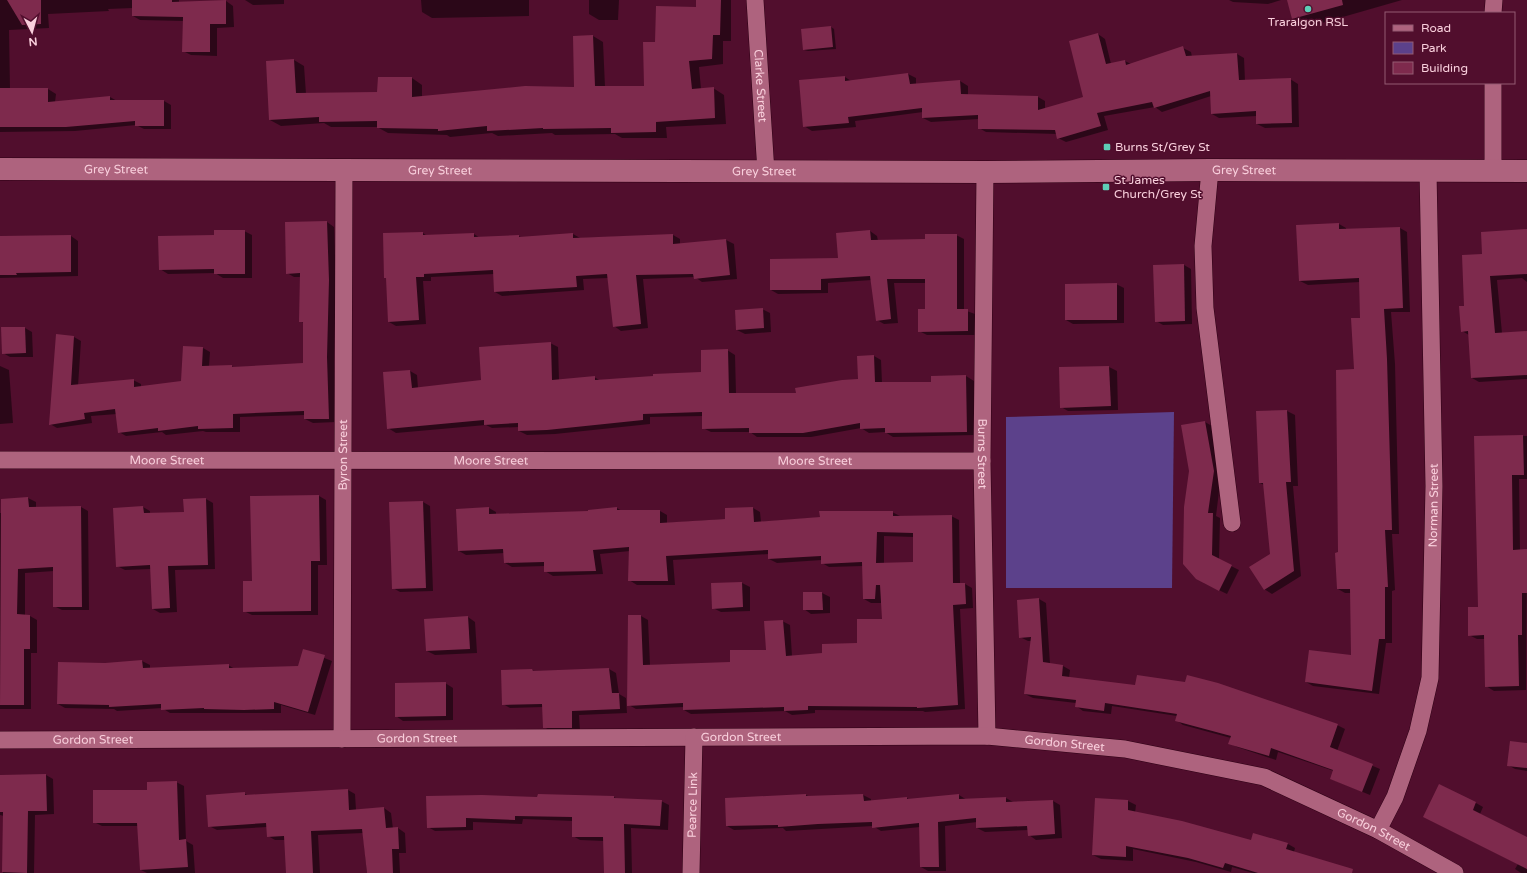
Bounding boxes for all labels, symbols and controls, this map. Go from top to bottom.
marker: Traralgon RSL [1303,4,1313,14]
north arrow [12,12,52,52]
legend [1385,12,1515,84]
place label: Traralgon RSL [1268,15,1348,29]
text: Road [1421,21,1451,35]
text: N [28,35,38,48]
text: Park [1421,41,1447,55]
street label: Clarke Street [751,49,770,123]
text: Building [1421,61,1468,75]
place label: Burns St/Grey St [1115,140,1210,154]
marker: Burns St/Grey St [1102,142,1112,152]
street label: Grey Street [84,162,149,176]
street label: Grey Street [408,163,473,177]
street label: Grey Street [1212,163,1277,177]
street label: Grey Street [732,164,797,178]
place label: St James Church/Grey St [1114,173,1202,201]
marker: St James Church/Grey St [1101,182,1111,192]
street label: Byron Street [336,419,350,491]
street label: Burns Street [975,419,990,490]
street label: Moore Street [130,453,205,467]
street label: Moore Street [454,453,529,468]
street label: Moore Street [778,454,853,468]
street label: Norman Street [1426,463,1441,547]
street label: Gordon Street [701,730,782,744]
street label: Gordon Street [377,731,458,745]
street label: Gordon Street [53,732,134,747]
street label: Gordon Street [1024,733,1106,754]
street label: Pearce Link [685,771,700,838]
street label: Gordon Street [1335,805,1413,854]

